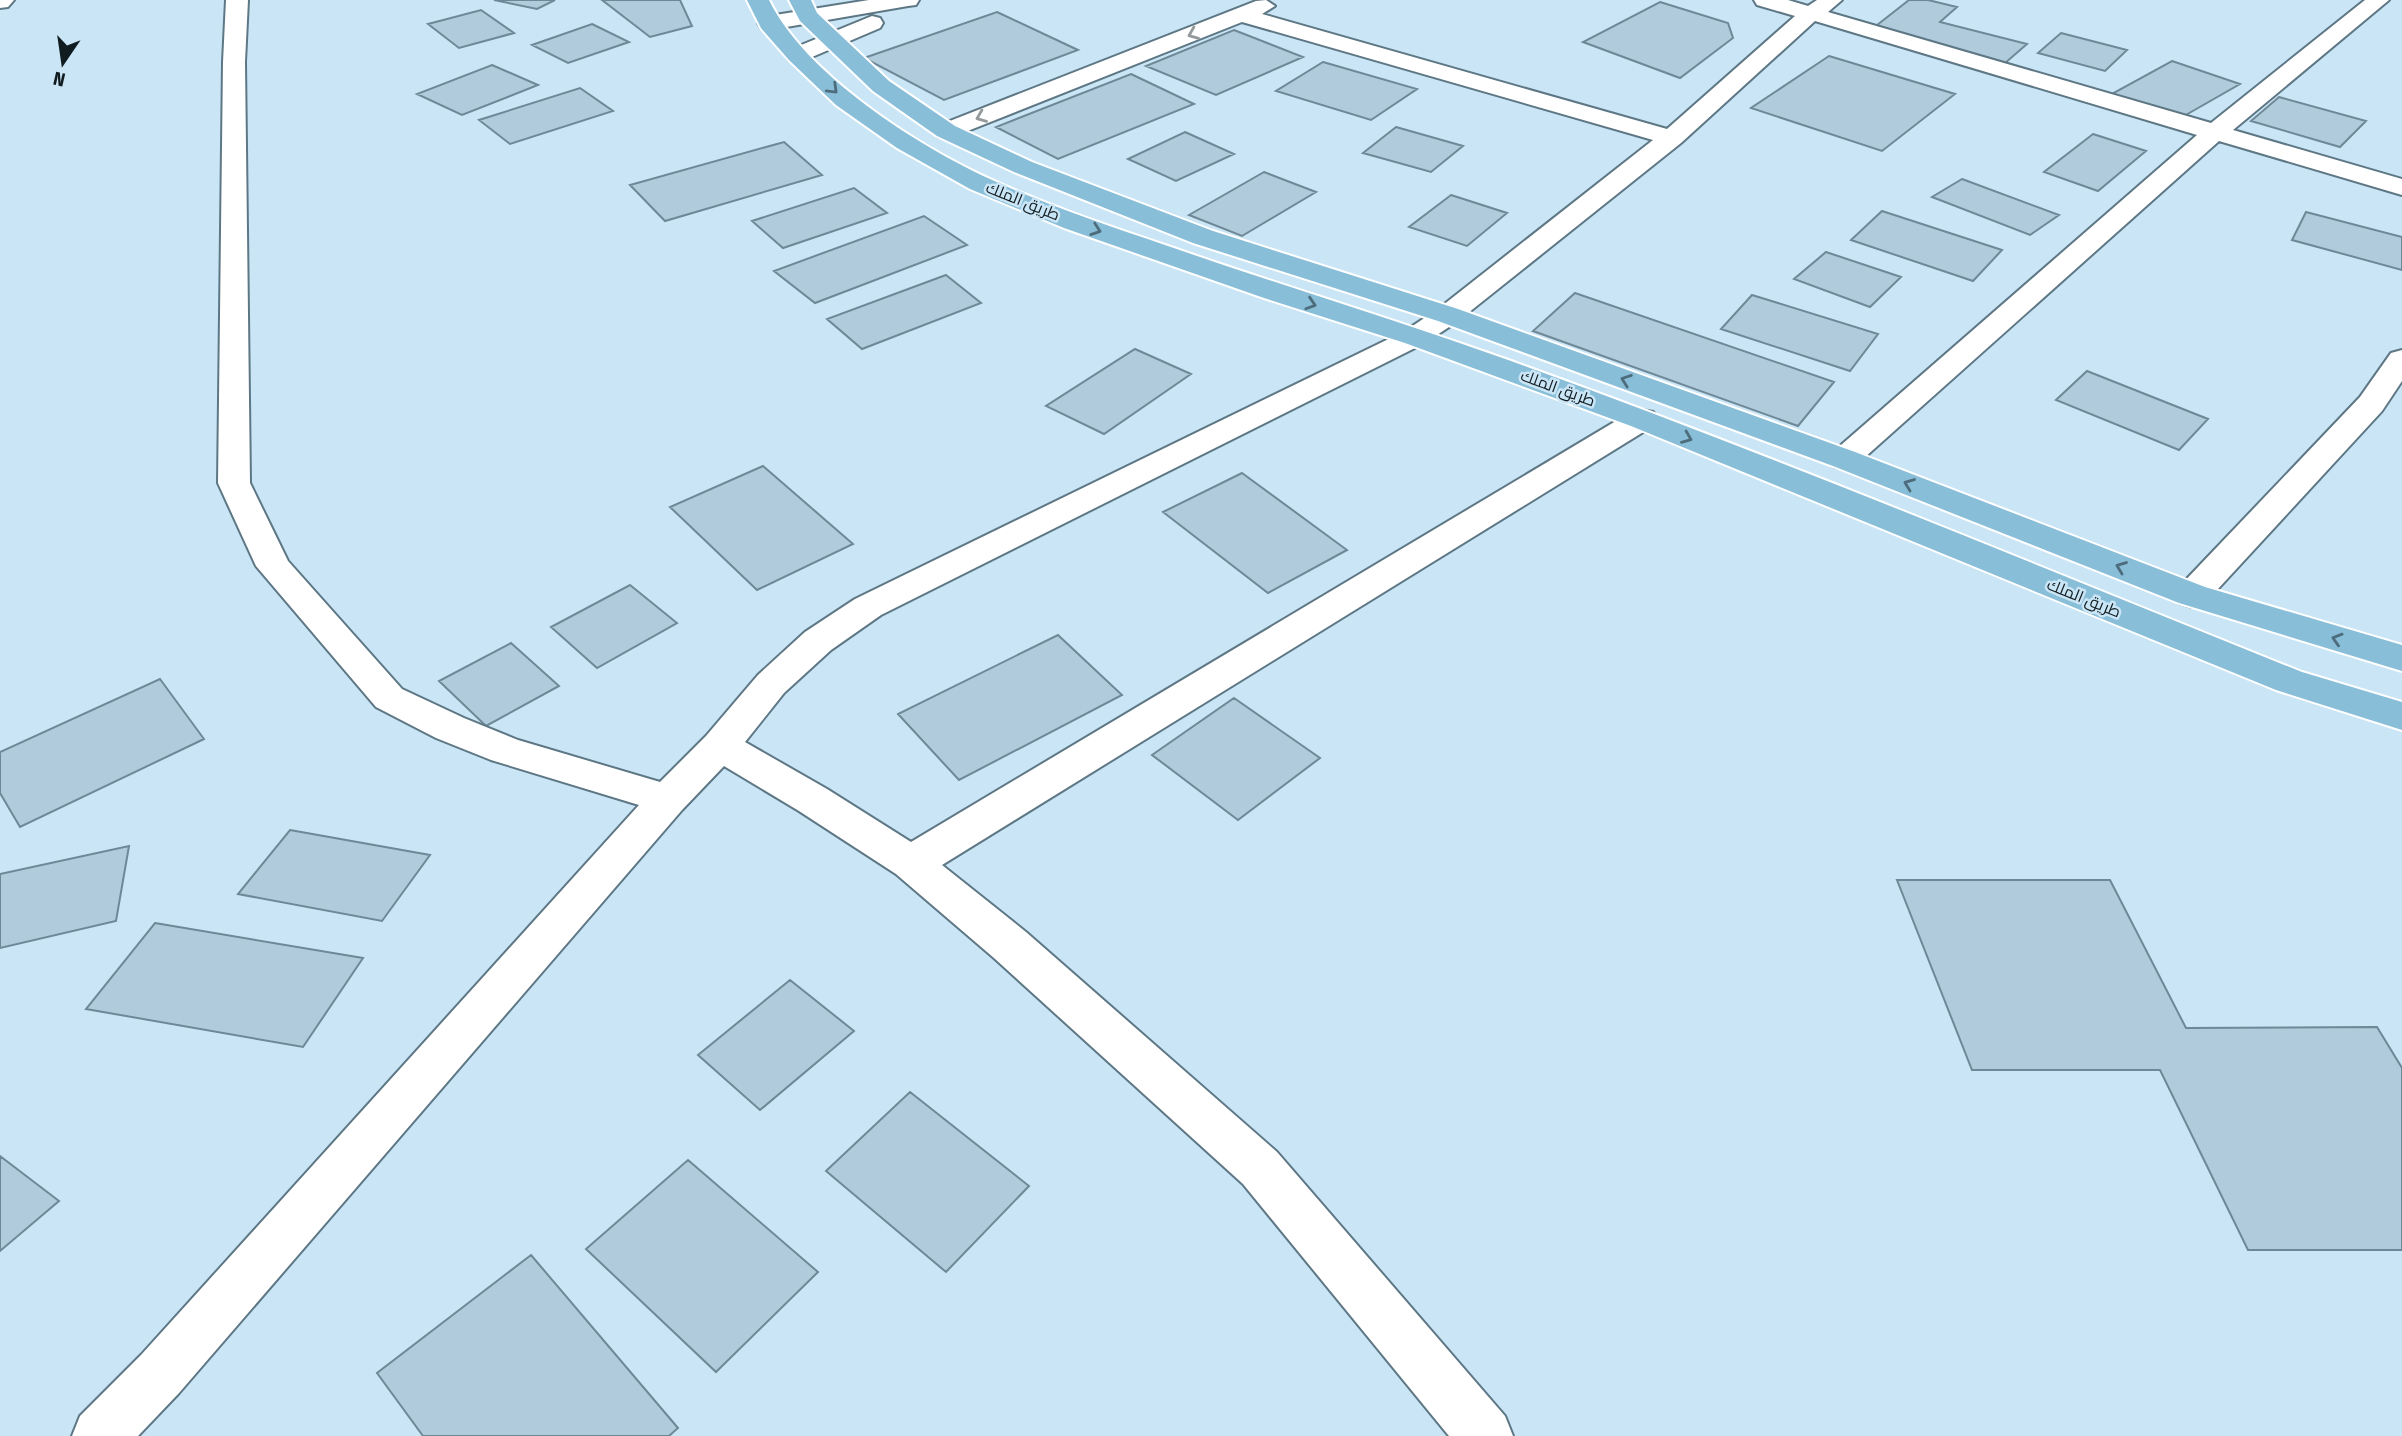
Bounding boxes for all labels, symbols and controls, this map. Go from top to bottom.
one-way arrow [1188,26,1200,40]
north arrow [28,28,98,98]
text: N [51,67,67,92]
one-way arrow [824,81,837,93]
one-way arrow [976,109,988,123]
street label: طريق الملك [983,178,1063,225]
one-way arrow [1090,222,1102,236]
one-way arrow [1305,296,1317,310]
street label: طريق الملك [1518,366,1598,411]
one-way arrow [1621,374,1633,388]
one-way arrow [1681,429,1693,443]
one-way arrow [1903,479,1915,493]
one-way arrow [2115,561,2127,575]
street label: طريق الملك [2044,575,2124,622]
one-way arrow [2331,632,2343,647]

